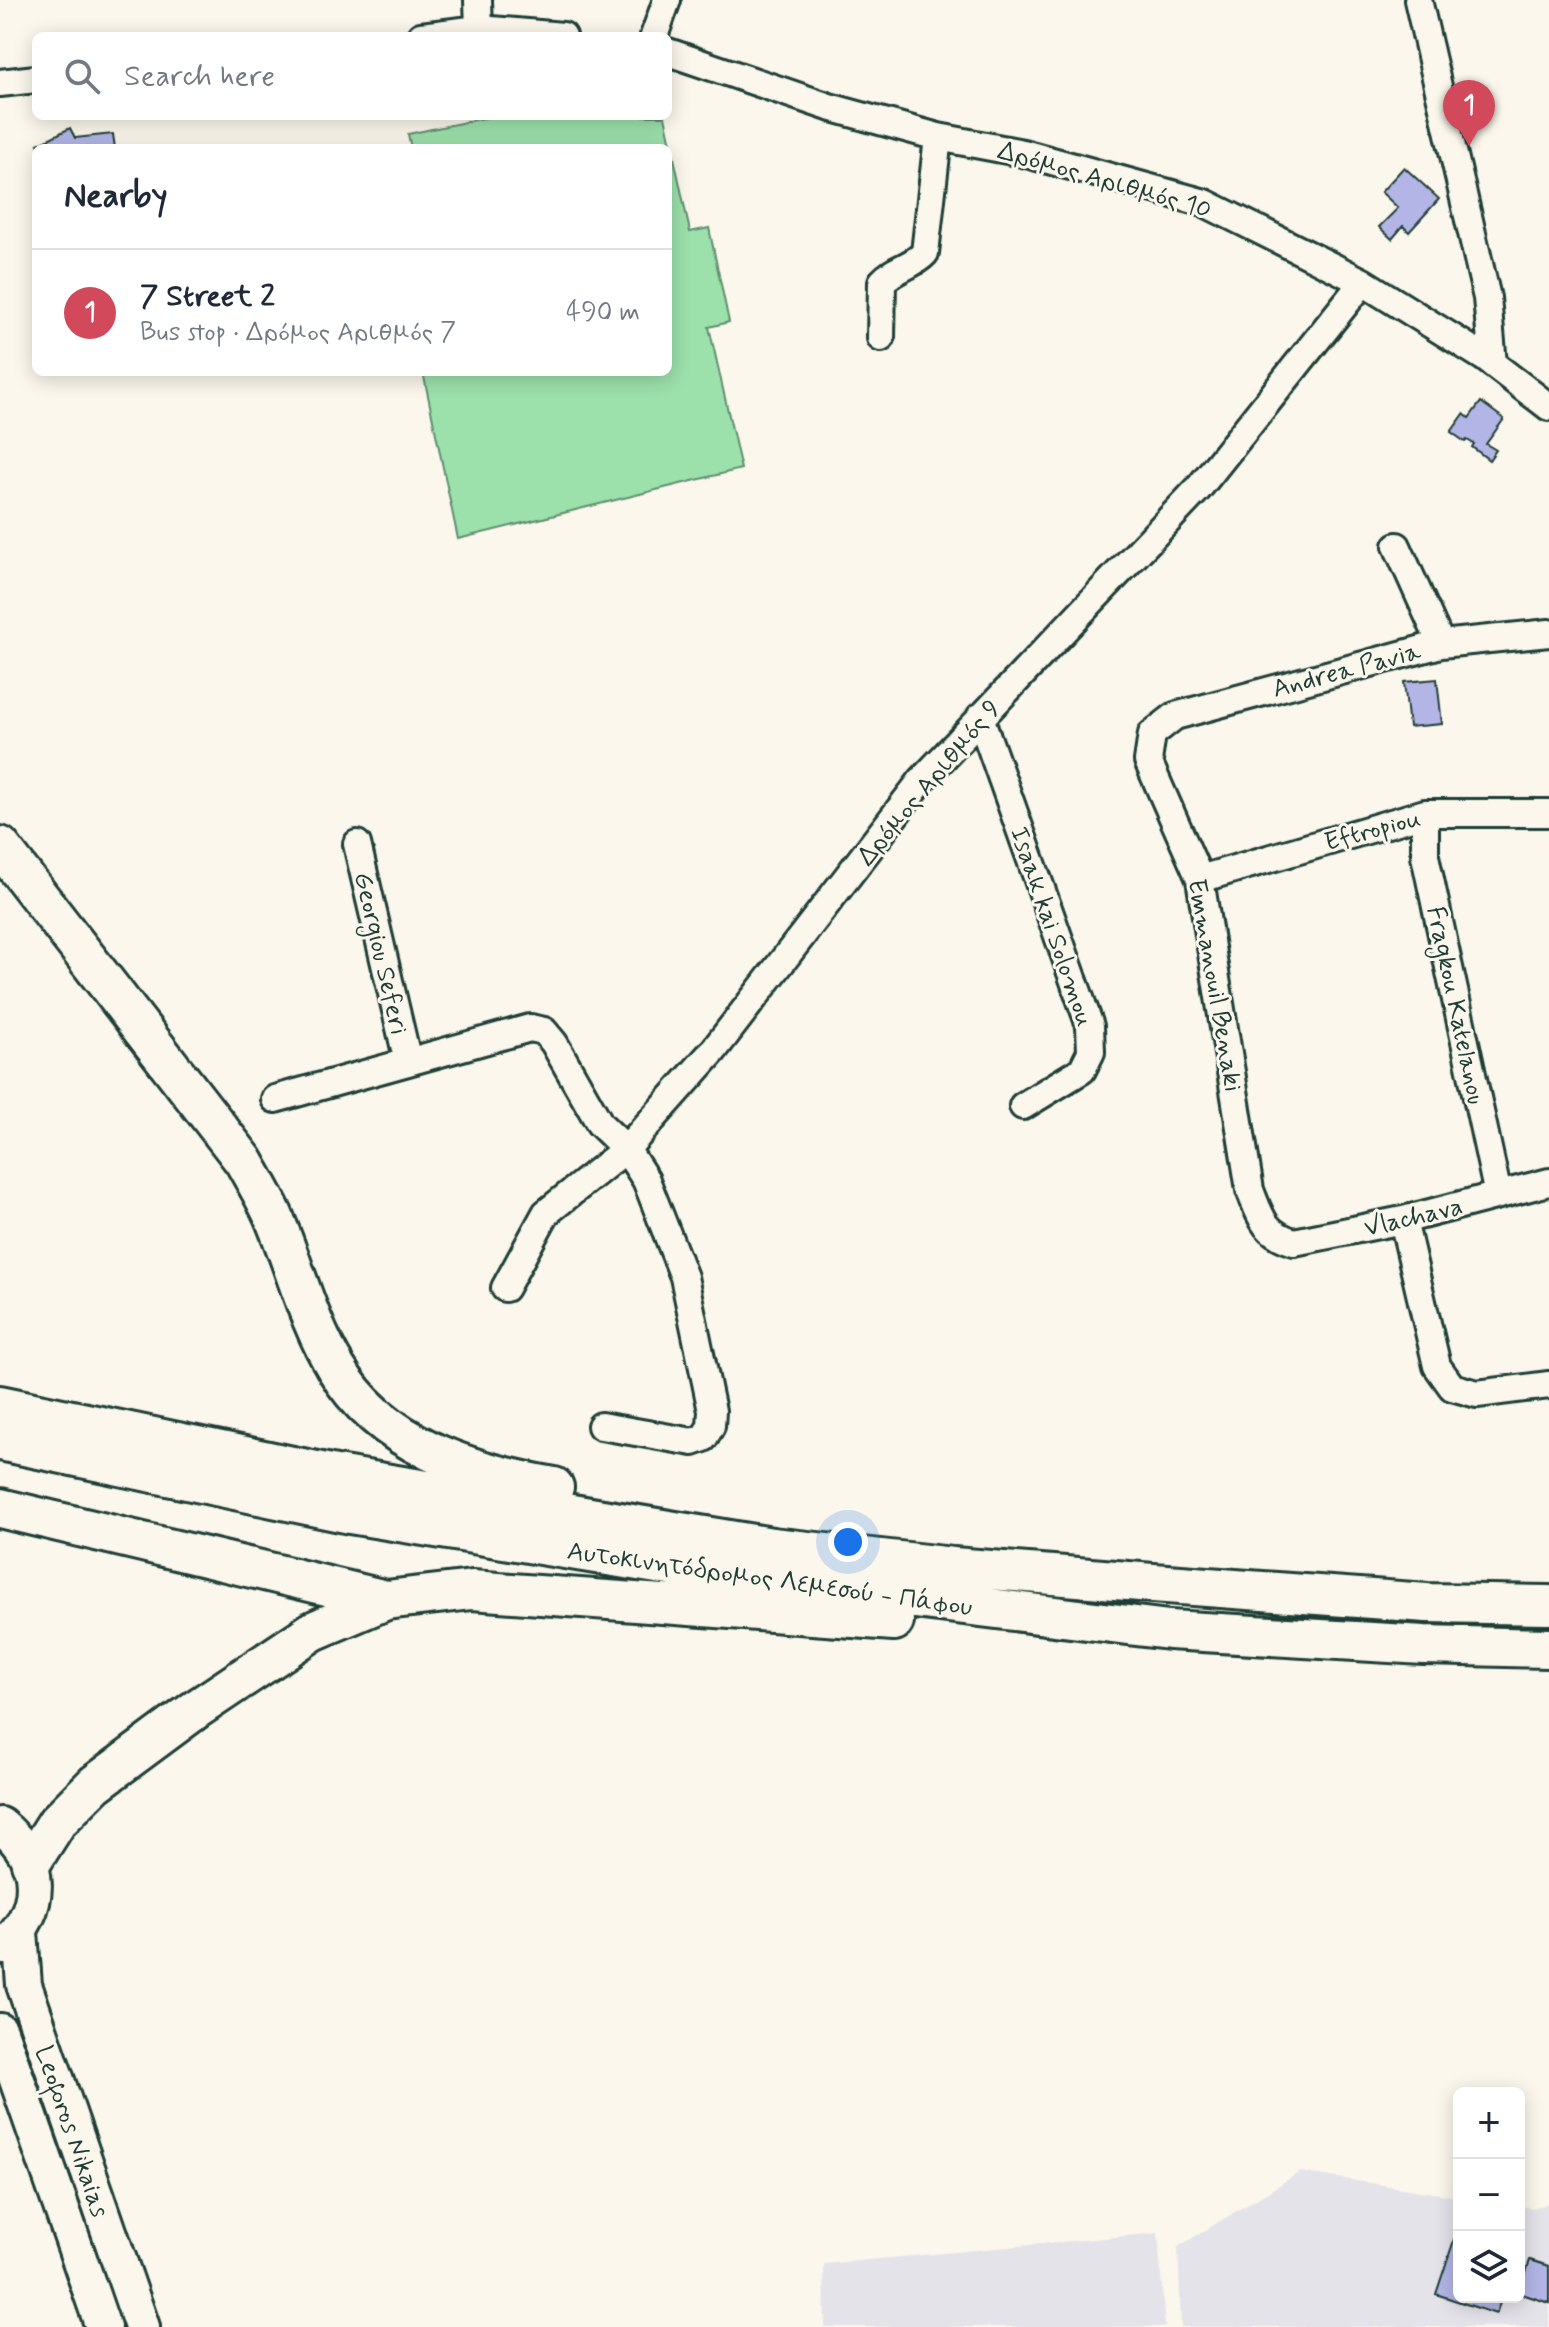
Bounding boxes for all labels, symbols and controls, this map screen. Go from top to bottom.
search box [32,32,672,120]
icon: search [60,54,104,98]
text: Search here [124,57,275,96]
pin: 1 [1443,80,1495,146]
street label: Δρόμος Αριθμός 10 [994,134,1215,228]
text: Nearby [64,174,168,219]
text: 7 Street 2 [140,277,275,316]
text: 1 [84,296,96,330]
text: 490 m [566,296,640,330]
text: Bus stop · Δρόμος Αριθμός 7 [140,316,456,350]
street label: Andrea Pavia [1269,635,1425,707]
street label: Δρόμος Αριθμός 9 [850,693,1009,873]
street label: Eftropiou [1321,802,1424,860]
street label: Isaak kai Solomou [1001,822,1101,1031]
street label: Georgiou Seferi [343,869,415,1039]
street label: Emmanouil Benaki [1179,876,1249,1094]
street label: Fragkou Katelanou [1415,903,1493,1108]
street label: Vlachava [1361,1190,1466,1246]
your location [828,1522,868,1562]
street label: Αυτοκινητόδρομος Λεμεσού - Πάφου [565,1535,975,1625]
street label: Leoforos Nikaias [24,2041,116,2223]
map controls [1453,2087,1525,2303]
button: + [1453,2087,1525,2159]
button: − [1453,2159,1525,2231]
button: layers [1453,2231,1525,2303]

